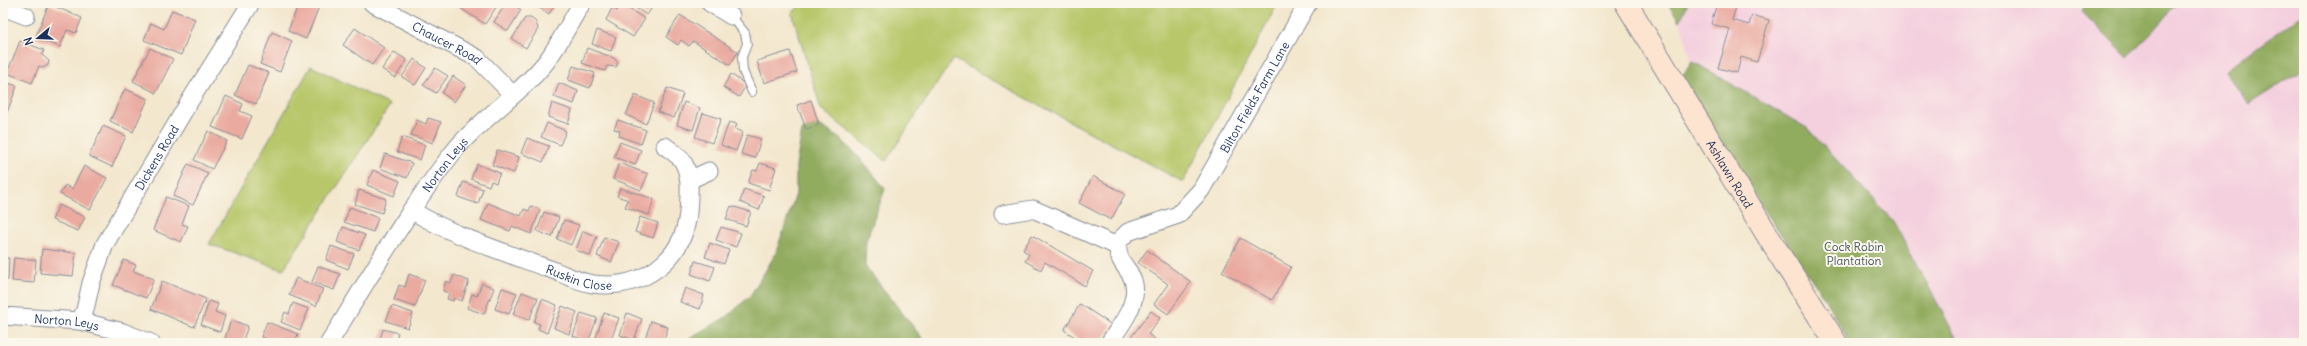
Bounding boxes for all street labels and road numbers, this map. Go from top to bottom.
street label: Chaucer Road [410,18,486,67]
street label: Bilton Fields Farm Lane [1216,38,1292,155]
street label: Dickens Road [131,122,182,193]
street label: Norton Leys [419,134,471,195]
street label: Ashlawn Road [1704,137,1756,211]
street label: Ruskin Close [544,261,612,292]
street label: Norton Leys [34,311,101,333]

